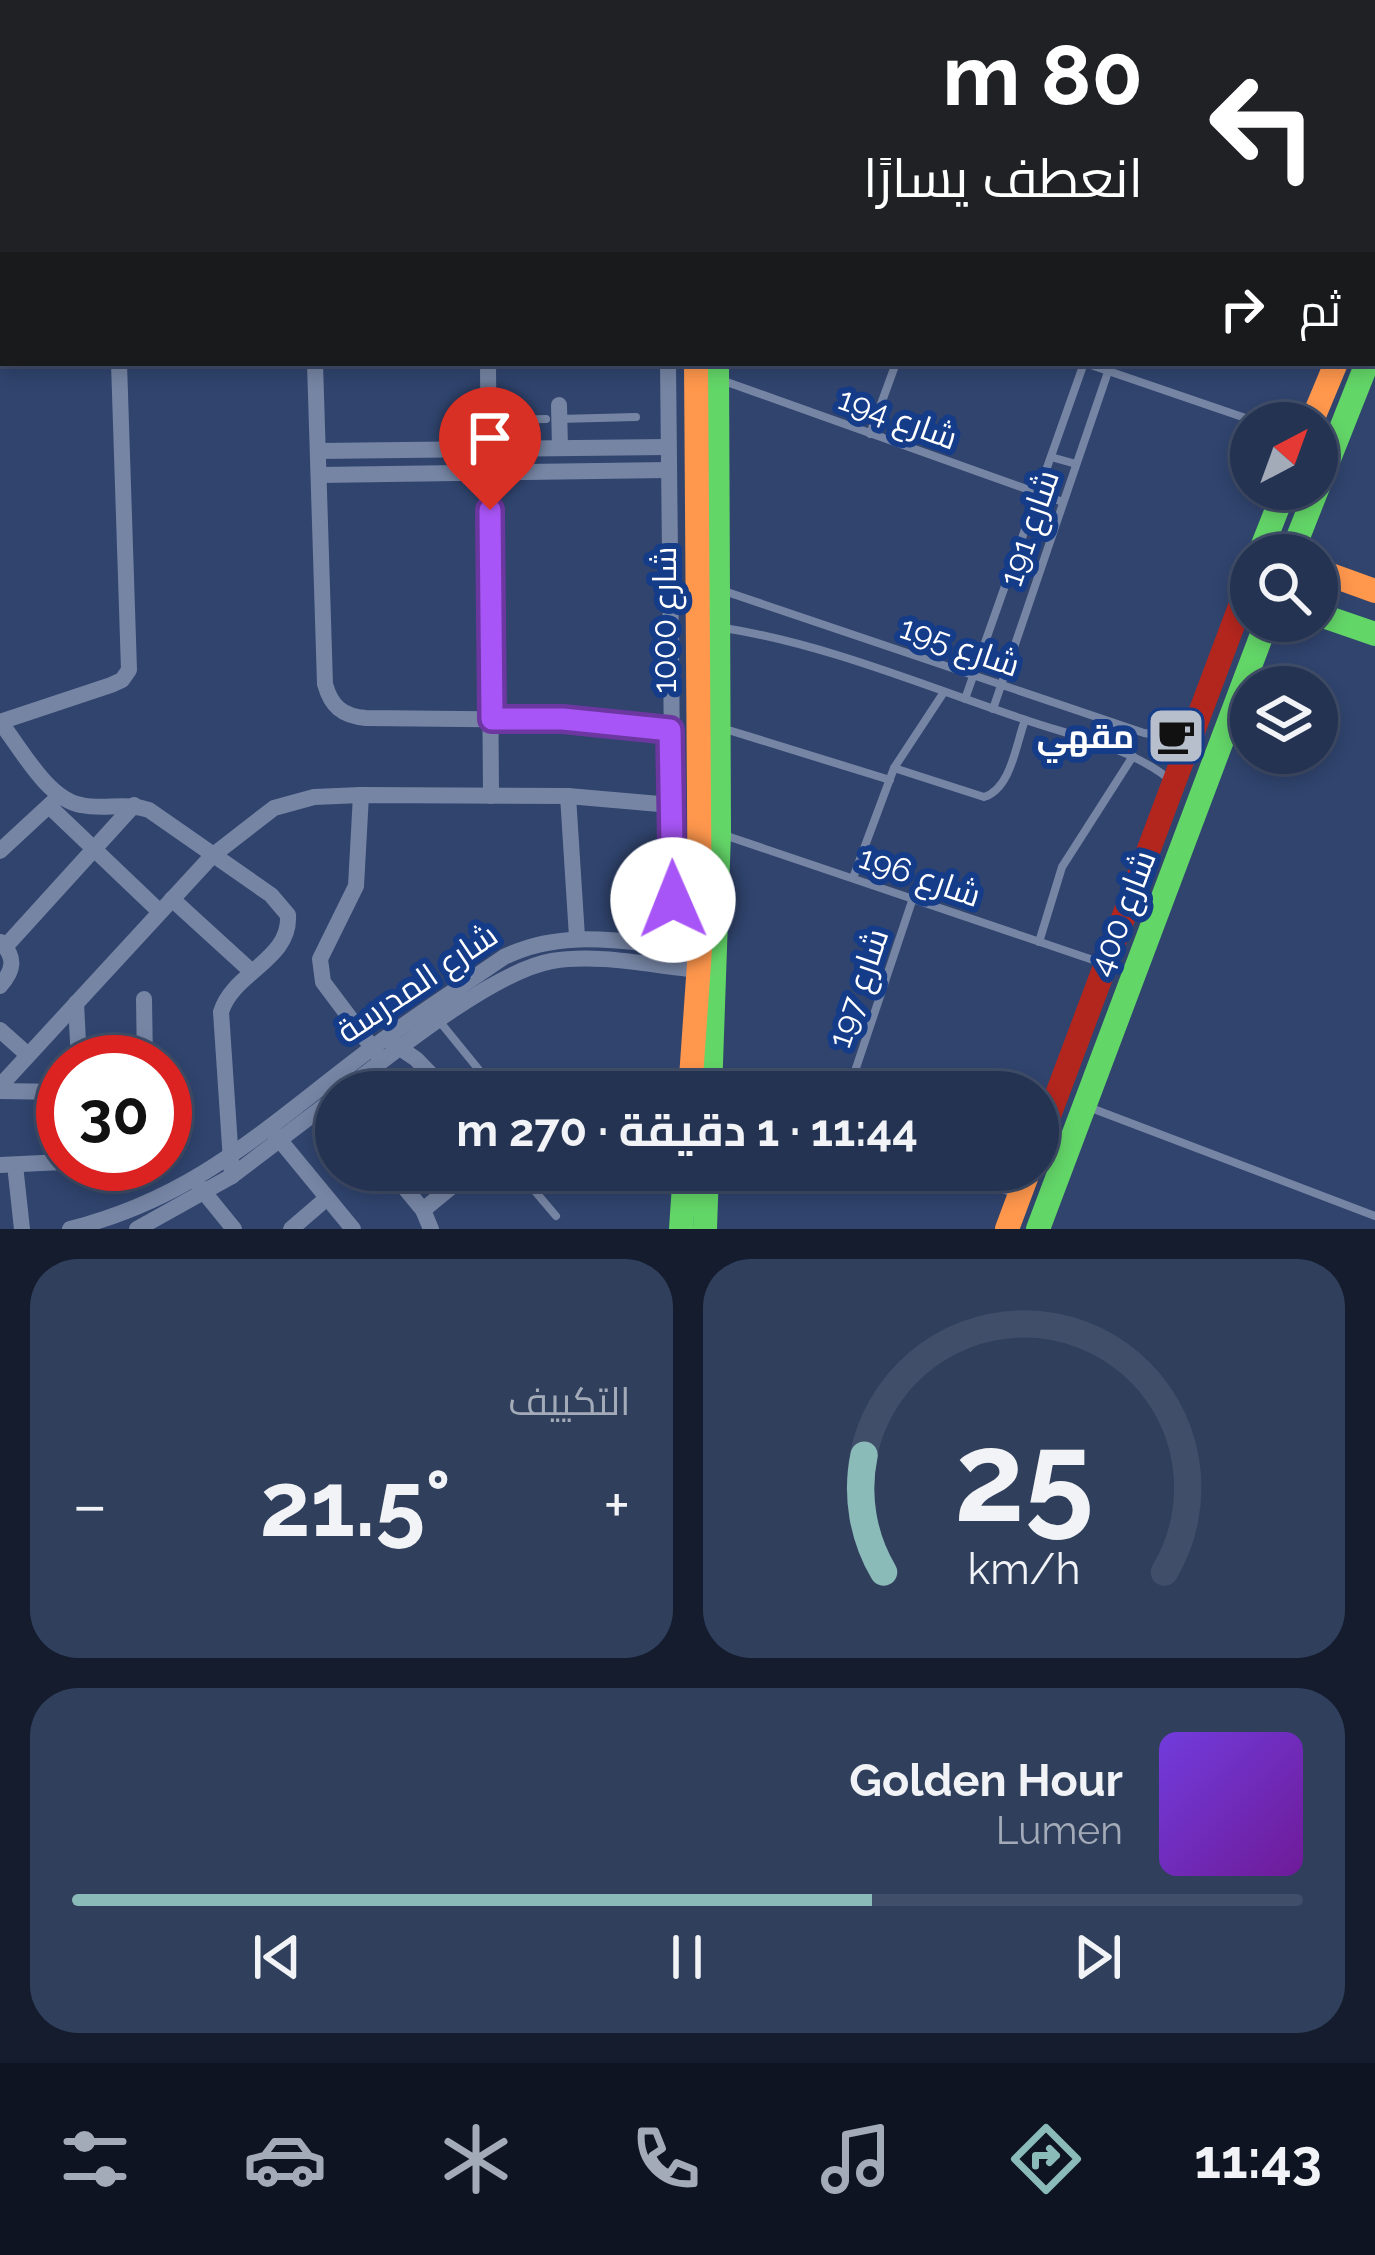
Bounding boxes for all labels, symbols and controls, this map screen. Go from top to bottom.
text: 80 m [942,26,1143,125]
icon: left [1185,48,1341,204]
text: انعطف يسارًا [863,146,1143,210]
icon: right [1209,276,1275,342]
text: ثم [1299,284,1341,337]
street label: شارع 194 [832,379,963,460]
pin [439,387,541,510]
north arrow [1230,402,1338,510]
map controls [1230,402,1338,774]
icon: arrive [457,405,523,471]
street label: شارع 191 [991,465,1070,592]
button: search [1230,534,1338,642]
street label: شارع 1000 [645,546,687,694]
street label: شارع 195 [894,607,1025,687]
button: layers [1230,666,1338,774]
cafe icon: مقهي [1145,705,1207,767]
place label: مقهي [1037,717,1134,763]
position arrow [610,837,736,963]
street label: شارع 196 [853,837,986,918]
street label: شارع 400 [1080,845,1166,982]
street label: شارع المدرسة [329,915,506,1053]
street label: شارع 197 [819,923,899,1054]
speed limit sign: 30 [36,1035,192,1191]
text: 11:44 · 1 دقيقة · 270 m [456,1104,918,1157]
text: التكييف [508,1378,631,1424]
text: 25 [954,1404,1094,1550]
text: 21.5° [260,1451,451,1557]
text: − [72,1466,108,1543]
text: + [603,1466,630,1543]
text: km/h [967,1543,1080,1593]
text: Golden Hour [849,1754,1123,1807]
text: Lumen [996,1807,1123,1853]
icon: previous [244,1924,310,1990]
icon: pause [654,1924,720,1990]
icon: next [1065,1924,1131,1990]
icon: filters [53,2117,137,2201]
icon: car [243,2117,327,2201]
icon: climate [434,2117,518,2201]
icon: phone [624,2117,708,2201]
icon: music [814,2117,898,2201]
icon: directions [1004,2117,1088,2201]
text: 11:43 [1194,2127,1322,2191]

